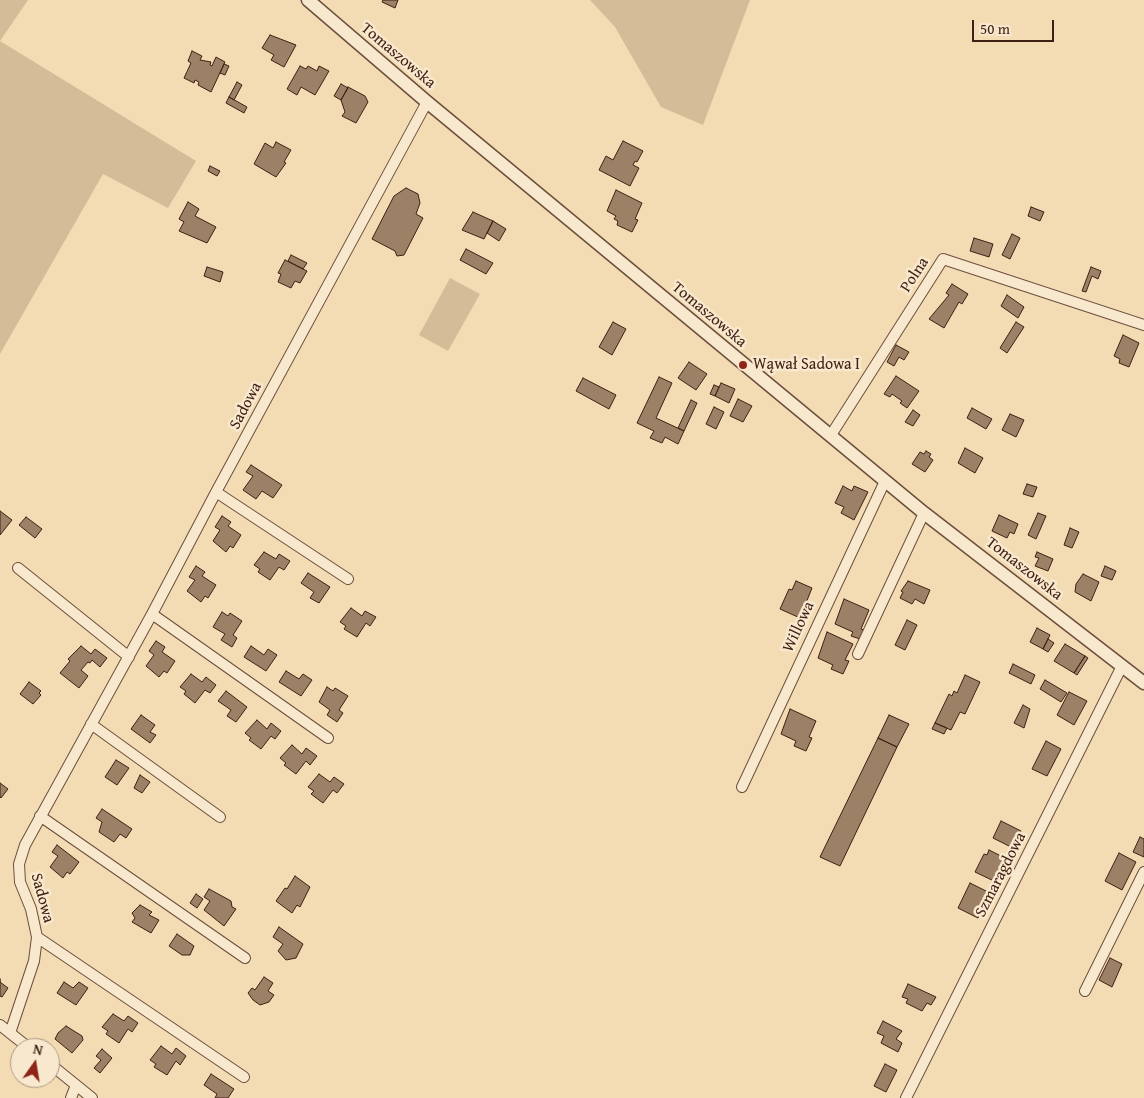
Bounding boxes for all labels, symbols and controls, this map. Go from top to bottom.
scale bar [974,10,1056,42]
text: 50 m [980,18,1010,39]
street label: Tomaszowska [357,19,439,93]
street label: Polna [897,254,933,296]
street label: Tomaszowska [668,278,750,352]
place label: Wąwał Sadowa I [753,355,860,375]
marker: Wąwał Sadowa I [737,359,749,371]
street label: Sadowa [226,379,266,433]
street label: Tomaszowska [982,533,1066,605]
street label: Willowa [779,599,819,655]
street label: Szmaragdowa [971,829,1031,921]
street label: Sadowa [26,871,58,925]
north arrow [10,1038,60,1088]
text: N [31,1039,45,1060]

